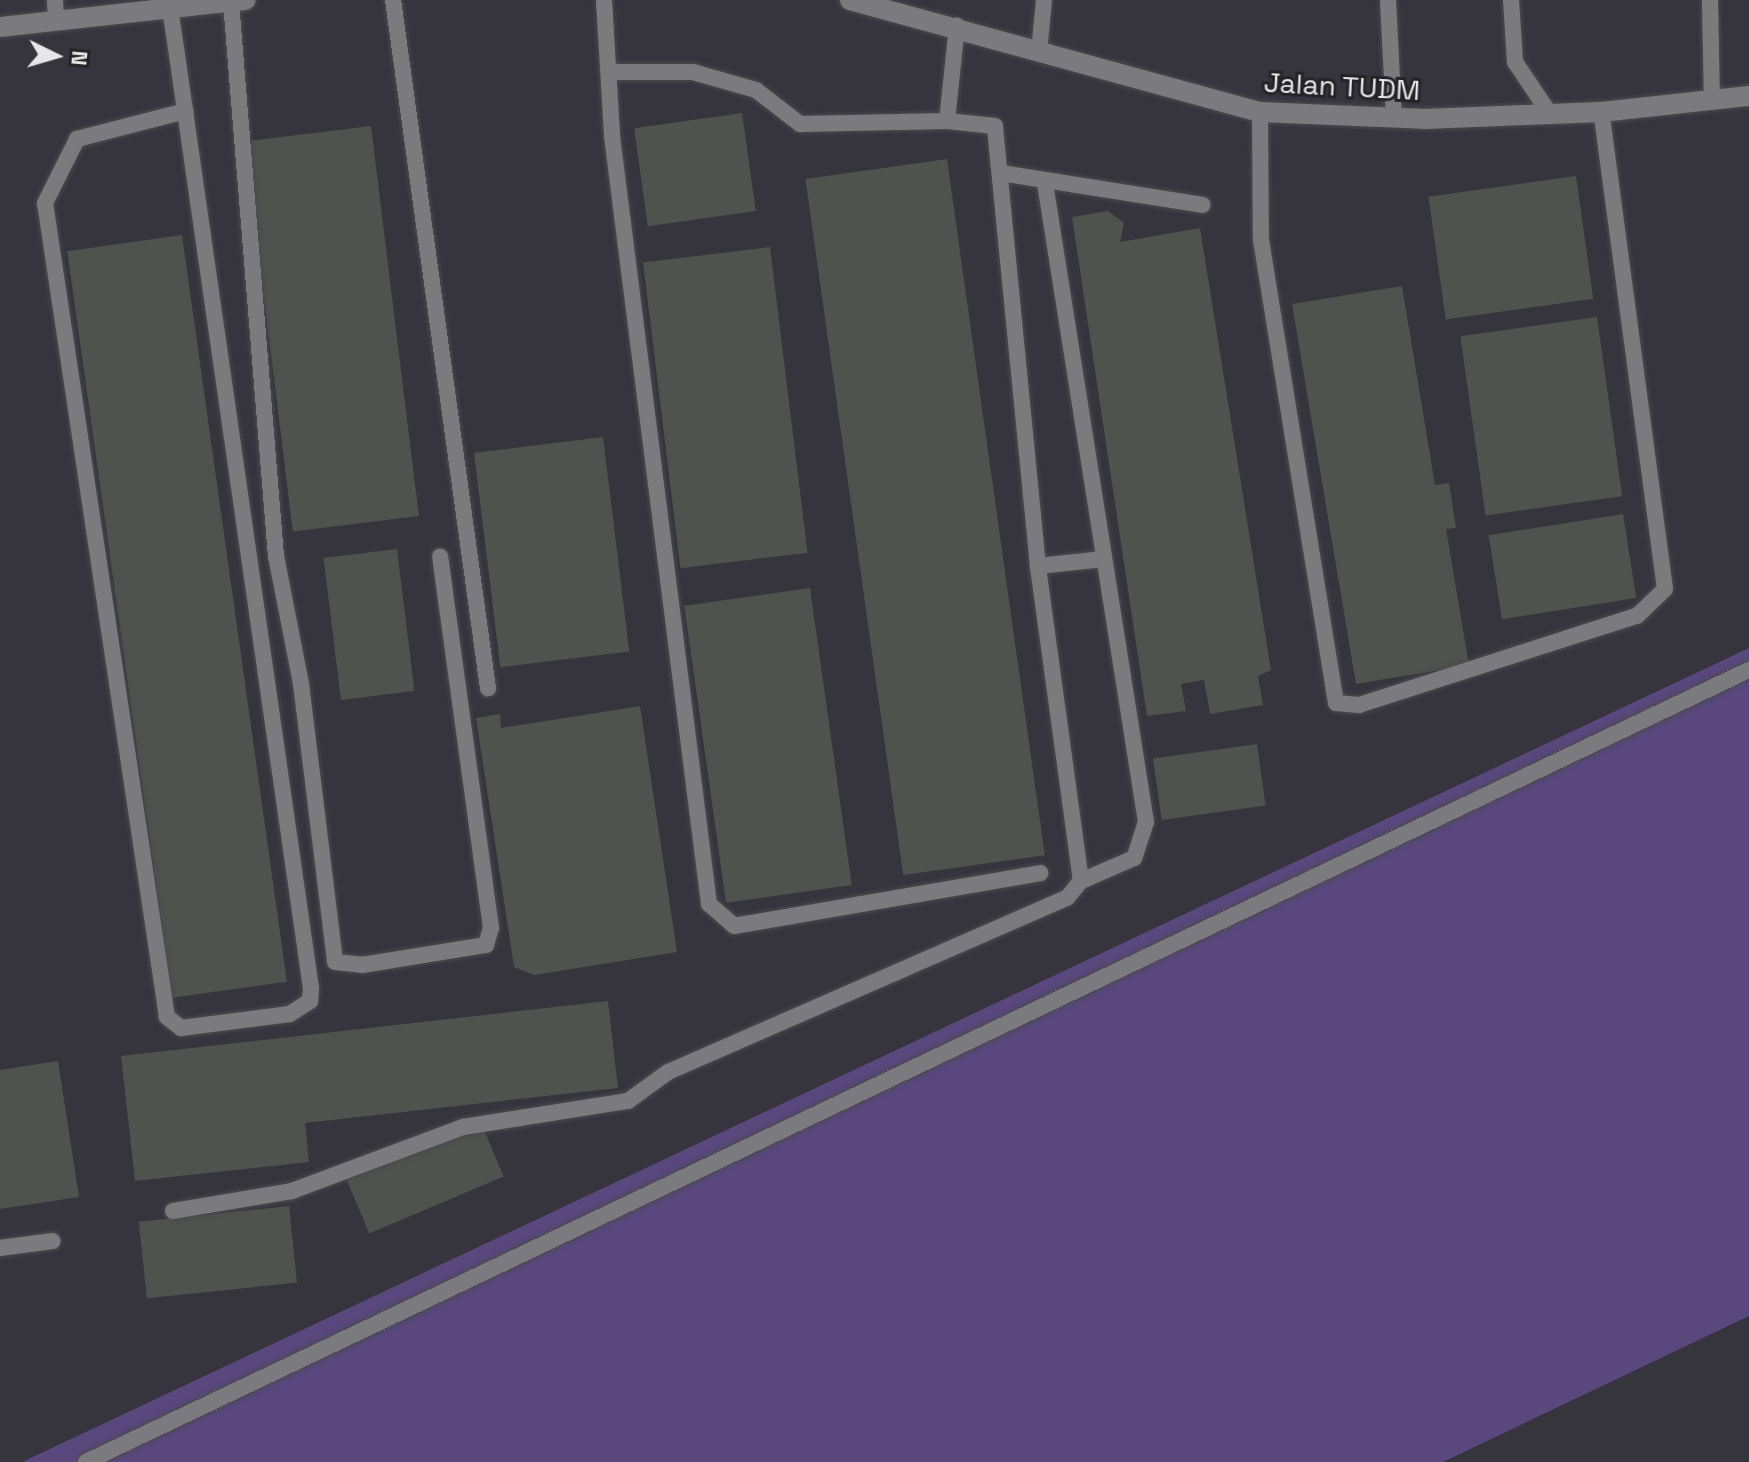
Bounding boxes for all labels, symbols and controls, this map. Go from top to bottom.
north arrow [16,16,96,96]
text: N [65,50,94,67]
street label: Jalan TUDM [1263,65,1421,107]

